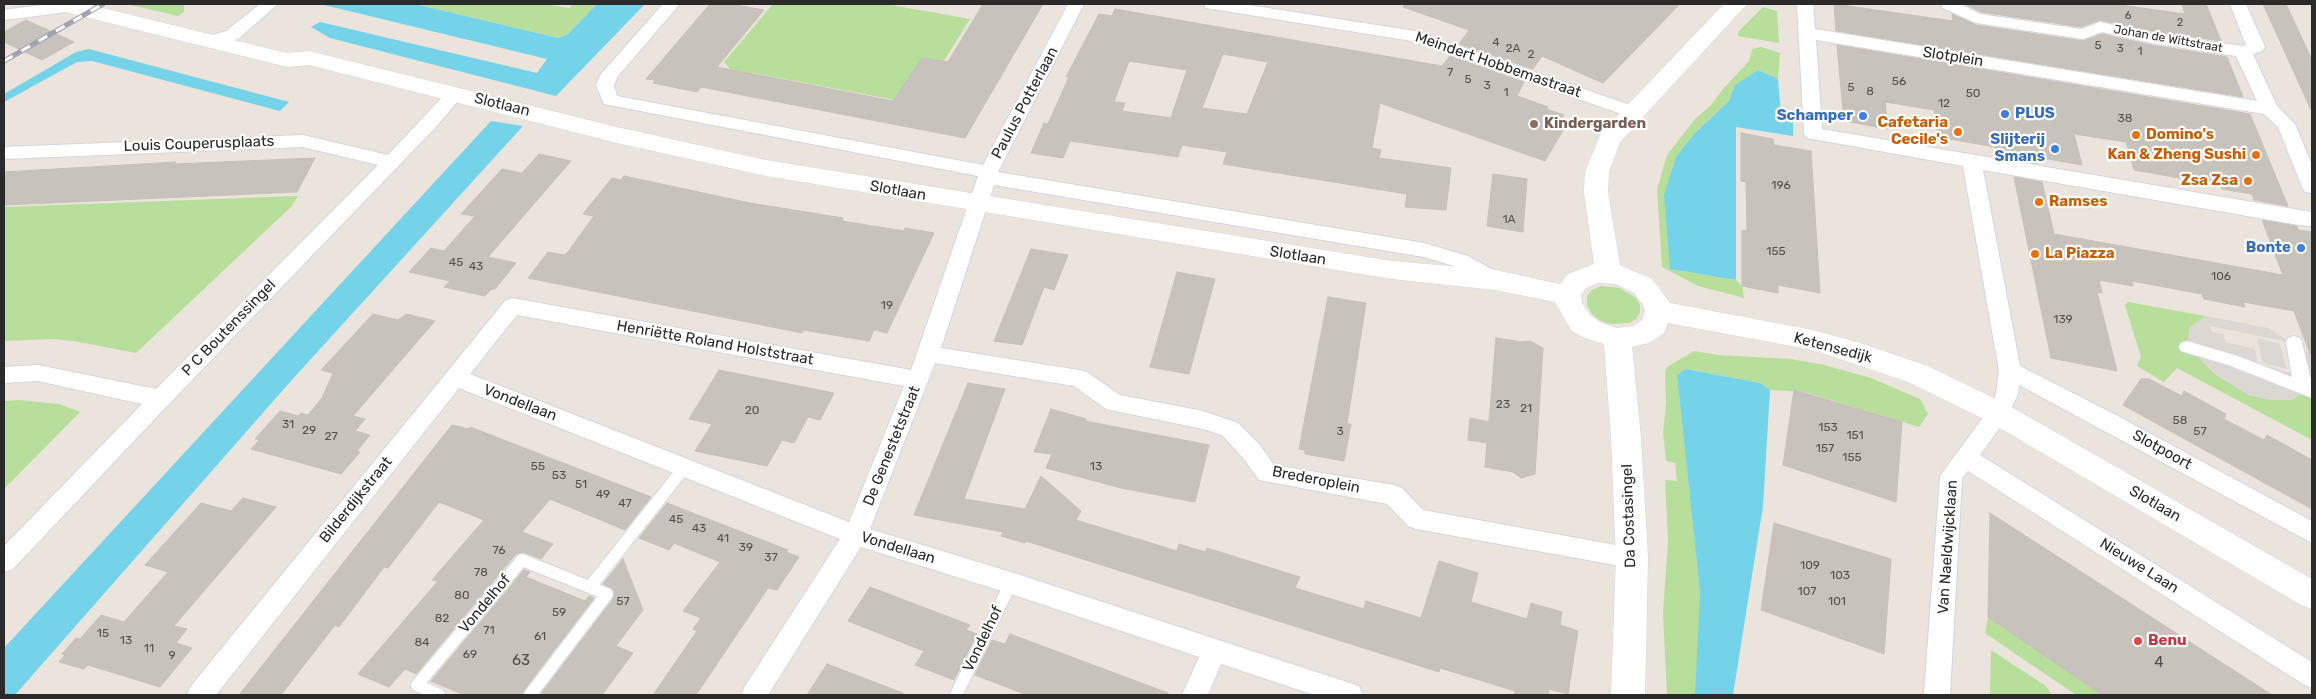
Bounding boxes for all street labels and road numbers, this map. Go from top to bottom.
street label: Johan de Wittstraat [2112,22,2224,56]
street label: Meindert Hobbemastraat [1413,28,1583,102]
street label: Slotplein [1921,43,1985,71]
street label: Paulus Potterlaan [988,44,1062,162]
street label: Slotlaan [472,89,532,121]
street label: Louis Couperusplaats [123,132,275,156]
street label: Slotlaan [869,177,927,205]
street label: Slotlaan [1269,243,1327,269]
street label: P C Boutenssingel [178,276,280,380]
street label: Henriëtte Roland Holststraat [615,317,815,369]
street label: Ketensedijk [1792,329,1874,367]
street label: Vondellaan [481,381,559,425]
street label: De Genestetstraat [860,383,924,509]
street label: Slotpoort [2129,426,2195,474]
street label: Bilderdijkstraat [316,453,396,547]
street label: Brederoplein [1271,463,1361,497]
street label: Da Costasingel [1618,464,1640,568]
street label: Van Naeldwijcklaan [1934,479,1962,615]
street label: Slotlaan [2126,482,2184,526]
street label: Vondellaan [859,528,937,568]
street label: Nieuwe Laan [2096,535,2182,597]
street label: Vondelhof [455,571,515,637]
street label: Vondelhof [959,603,1007,675]

